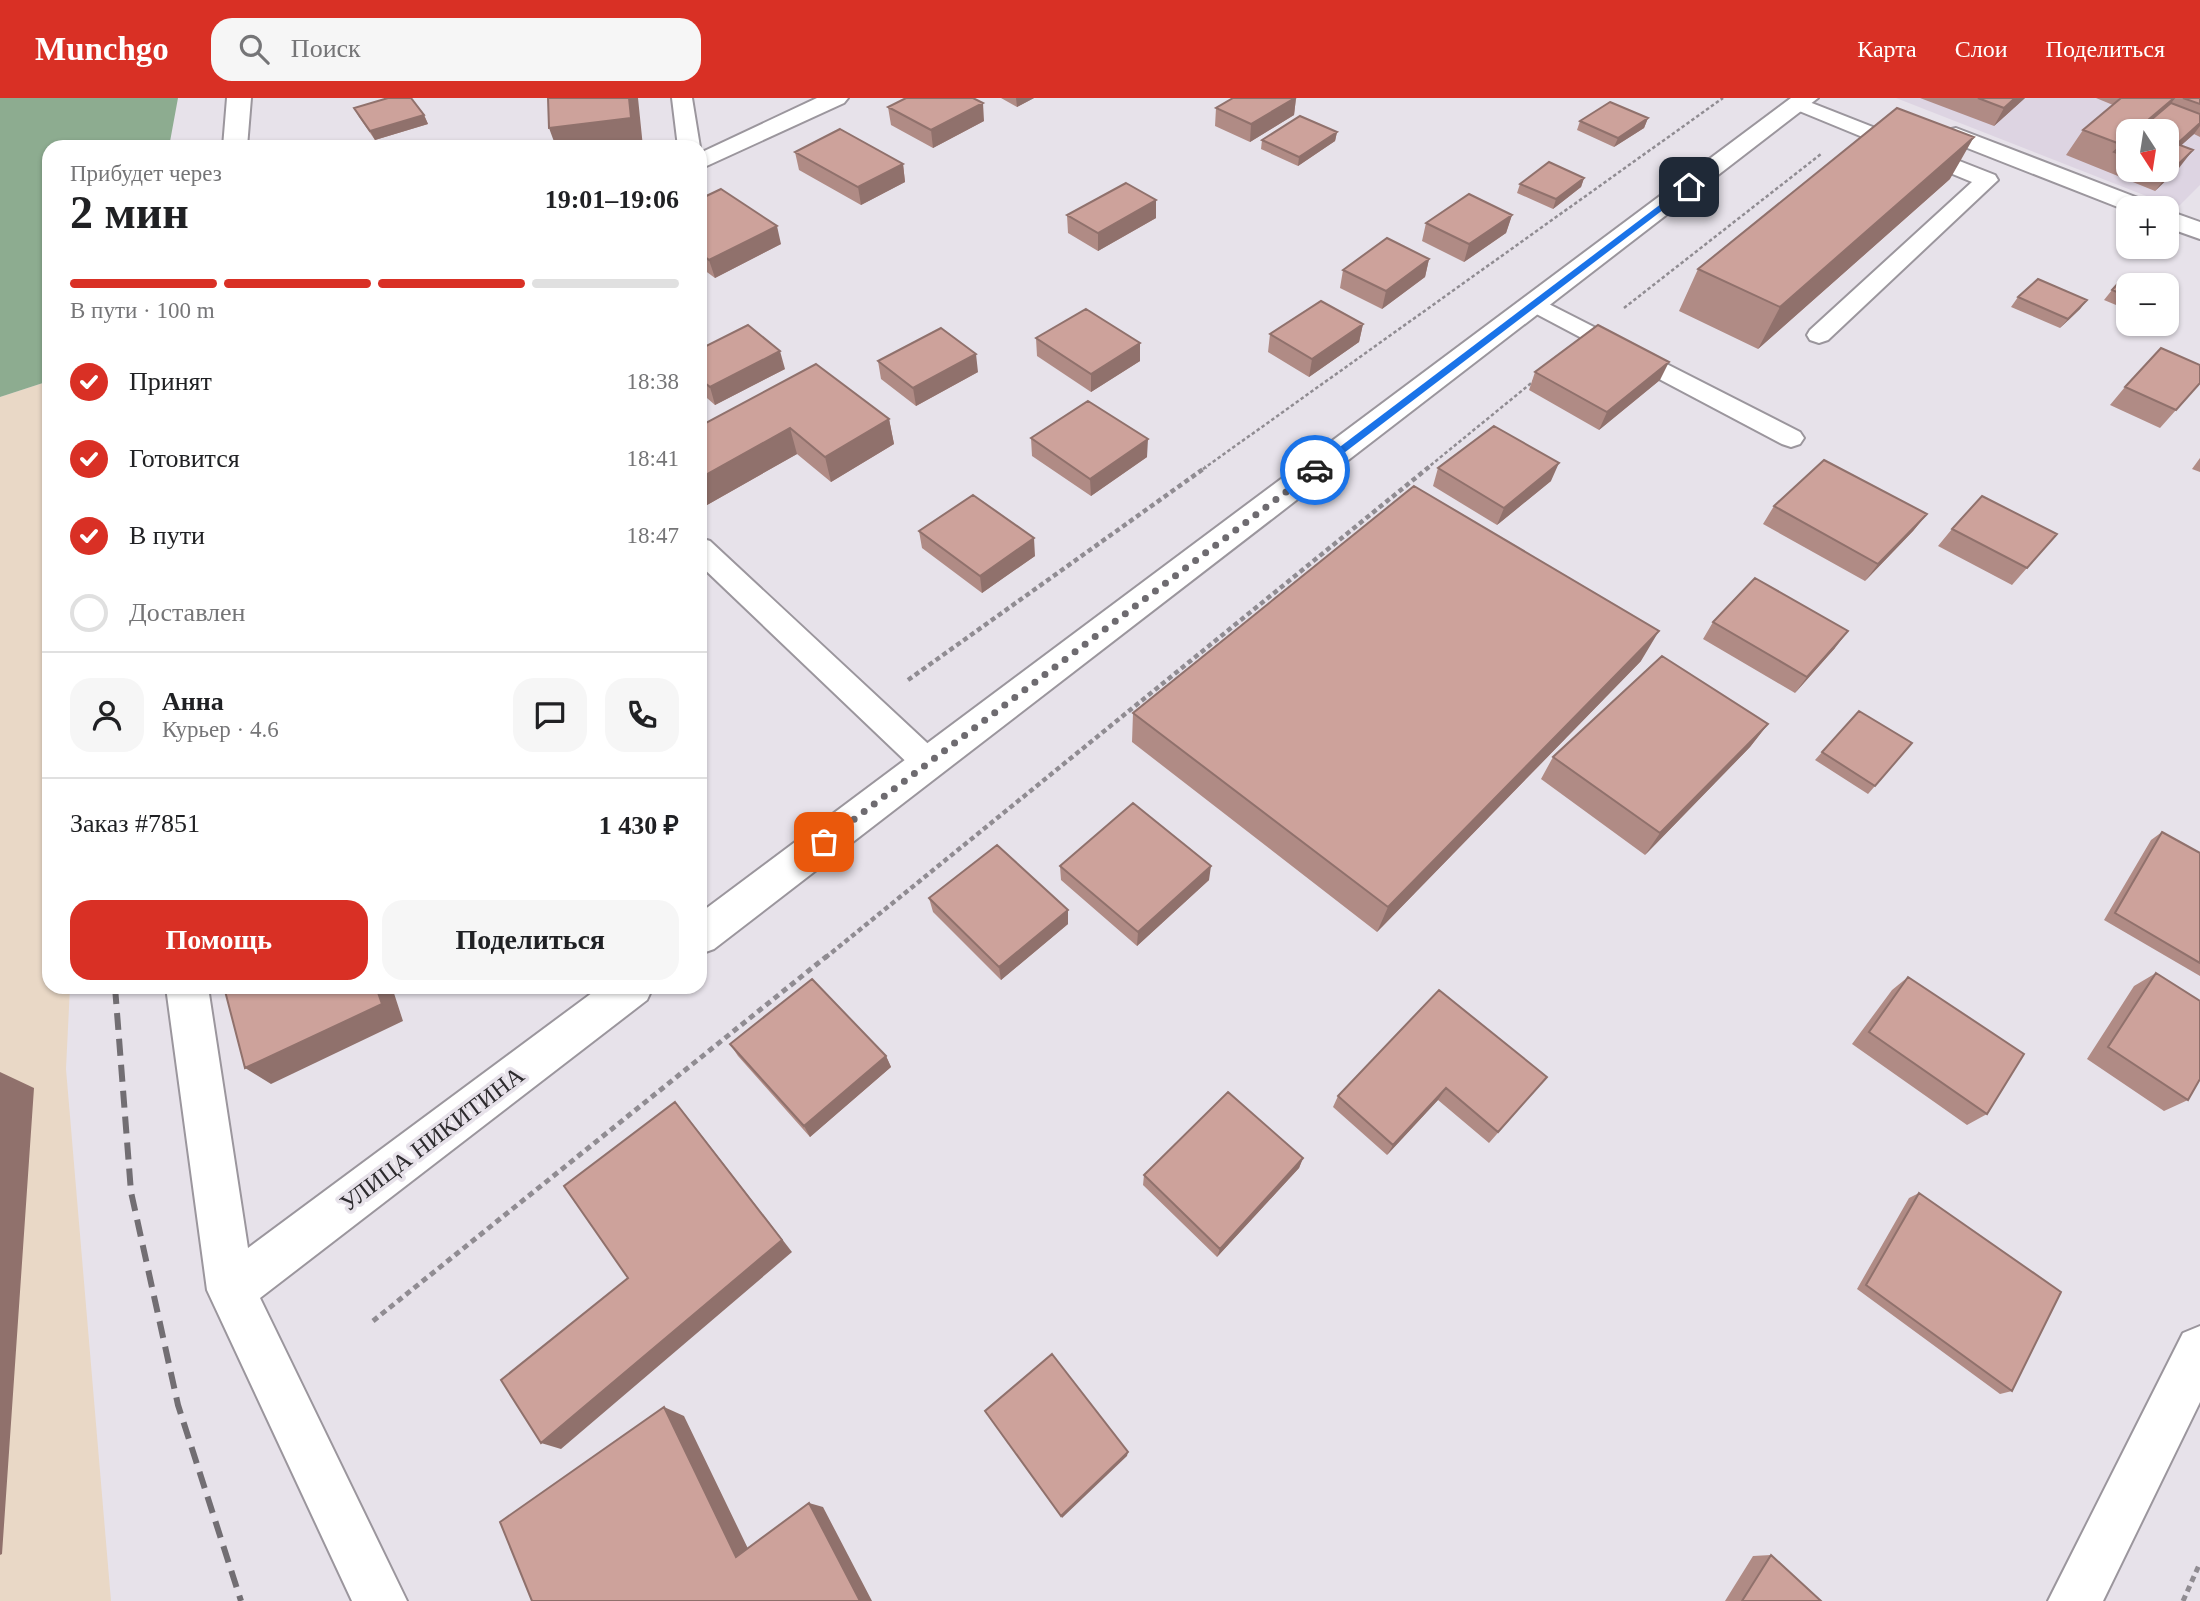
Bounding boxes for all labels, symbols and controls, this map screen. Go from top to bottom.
search box [211,18,701,81]
icon: search [235,30,273,68]
text: Munchgo [35,31,169,67]
text: Поиск [291,34,361,63]
text: Карта [1857,36,1917,62]
text: Слои [1955,36,2008,62]
text: Поделиться [2046,36,2165,62]
north arrow [2116,119,2179,182]
map controls [2116,119,2179,336]
pin [1659,157,1719,217]
text: Прибудет через [70,161,222,186]
icon: home [1670,168,1708,206]
text: 19:01–19:06 [545,185,679,214]
text: 2 мин [70,187,189,238]
button: + [2116,196,2179,259]
button: − [2116,273,2179,336]
text: В пути · 100 m [70,298,215,323]
icon: check [70,363,108,401]
text: Принят [129,367,212,396]
text: 18:38 [627,369,679,394]
courier [1280,435,1350,505]
icon: check [70,440,108,478]
text: Готовится [129,444,240,473]
text: 18:41 [627,446,679,471]
icon: car [1296,451,1334,489]
icon: check [70,517,108,555]
text: В пути [129,521,205,550]
text: 18:47 [627,523,679,548]
text: Доставлен [129,598,246,627]
button: person [70,678,144,752]
button: chat [513,678,587,752]
button: phone [605,678,679,752]
text: Анна [162,687,224,716]
text: Курьер · 4.6 [162,717,279,742]
text: Заказ #7851 [70,809,200,838]
text: 1 430 ₽ [599,811,679,840]
pin [794,812,854,872]
icon: bag [805,823,843,861]
button: Помощь [70,900,368,980]
button: Поделиться [382,900,679,980]
street label: УЛИЦА НИКИТИНА [335,1061,529,1217]

